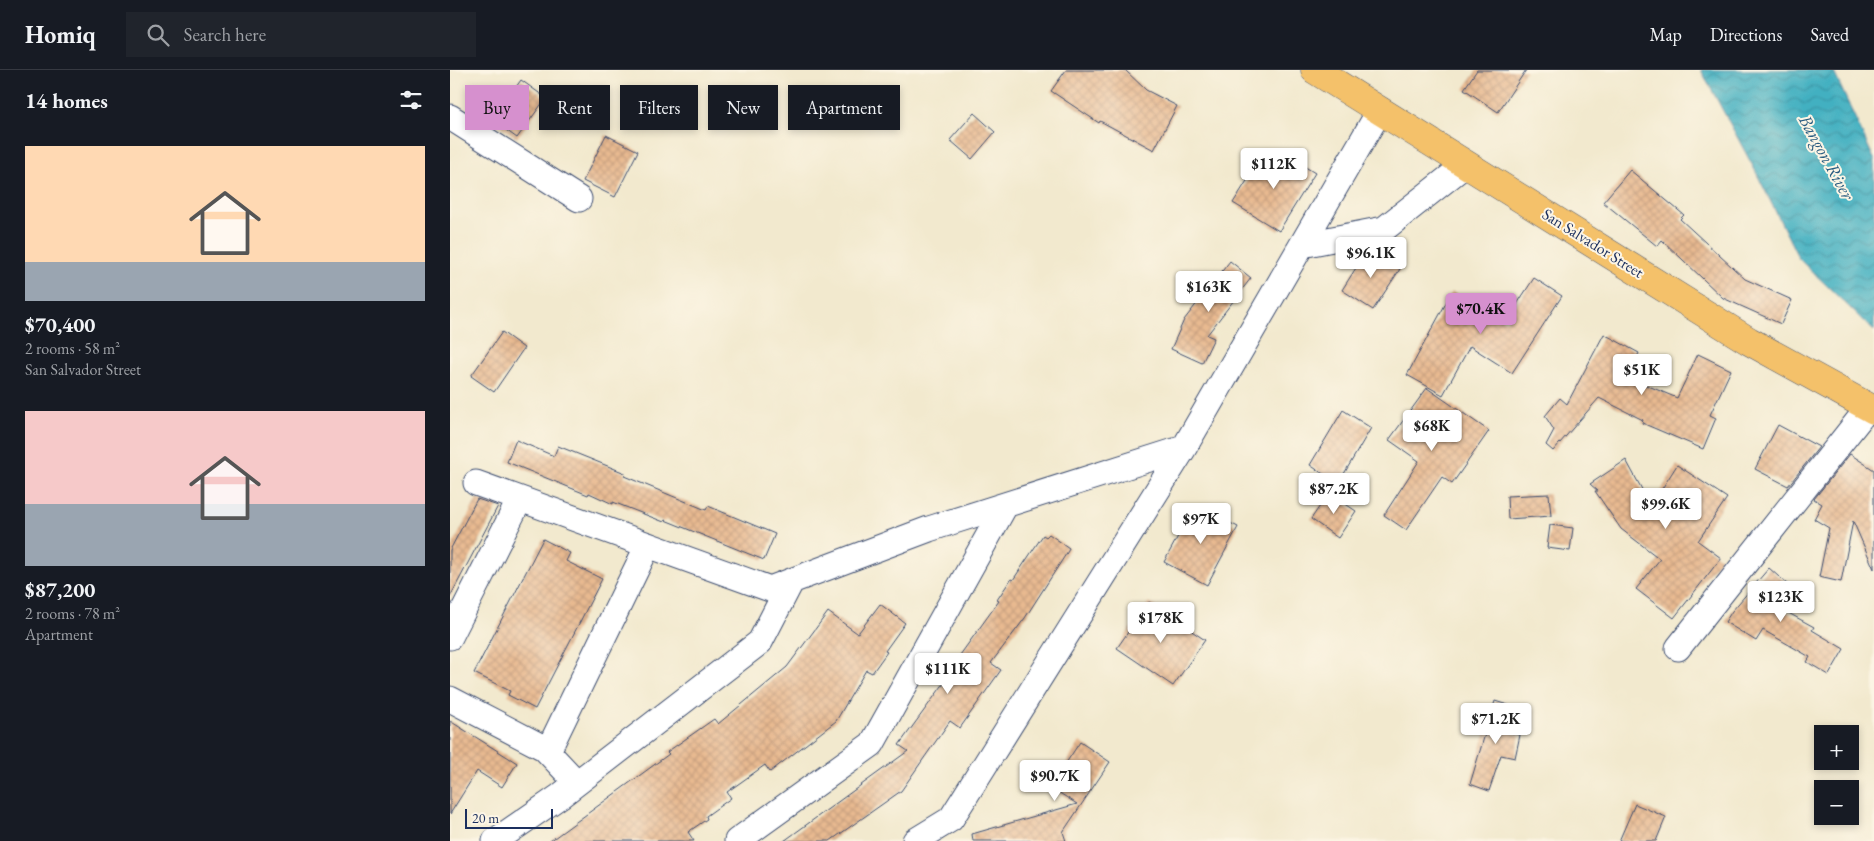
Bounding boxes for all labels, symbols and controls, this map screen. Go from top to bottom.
search box [126,12,476,57]
text: Homiq [25,19,96,50]
icon: search [144,21,172,49]
text: Search here [184,22,266,47]
text: Map [1650,23,1682,46]
text: Directions [1710,23,1782,46]
text: Saved [1810,23,1849,46]
chip: Buy [465,85,529,130]
chip: Rent [539,85,610,130]
chip: Filters [620,85,698,130]
chip: New [708,85,778,130]
chip: Apartment [788,85,900,130]
icon: filters [397,86,425,114]
text: 14 homes [25,87,108,114]
water label: Bangon River [1793,110,1860,205]
pin: $112K [1239,148,1309,190]
text: $112K [1252,153,1296,174]
icon: home [180,178,270,268]
street label: San Salvador Street [1538,203,1648,283]
pin: $96.1K [1330,236,1412,279]
text: $96.1K [1347,242,1395,263]
pin: $163K [1174,270,1244,313]
text: $163K [1187,276,1231,297]
pin: $70.4K [1440,292,1522,335]
text: $70.4K [1457,298,1505,319]
text: $70,400 [25,311,95,338]
text: 2 rooms · 58 m² [25,338,120,359]
pin: $51K [1612,354,1672,396]
text: San Salvador Street [25,359,141,380]
text: $51K [1624,359,1660,380]
pin: $68K [1402,410,1462,452]
text: $68K [1414,415,1450,436]
icon: home [180,443,270,533]
pin: $87.2K [1293,472,1375,515]
text: $87.2K [1310,478,1358,499]
pin: $99.6K [1625,488,1707,530]
text: $99.6K [1642,493,1690,514]
pin: $97K [1171,502,1231,545]
text: $97K [1183,508,1219,529]
text: $87,200 [25,576,95,603]
pin: $123K [1746,580,1816,623]
text: $123K [1759,586,1803,607]
pin: $178K [1126,602,1196,644]
text: 2 rooms · 78 m² [25,603,120,624]
text: $178K [1139,607,1183,628]
text: Apartment [25,624,93,645]
pin: $111K [913,652,983,695]
text: $111K [926,658,970,679]
pin: $71.2K [1455,702,1537,745]
text: $71.2K [1472,708,1520,729]
map controls [1814,725,1859,825]
button: + [1814,725,1859,770]
pin: $90.7K [1014,760,1096,802]
text: $90.7K [1031,765,1079,786]
button: − [1814,780,1859,825]
scale bar [465,806,552,829]
text: 20 m [472,809,499,827]

